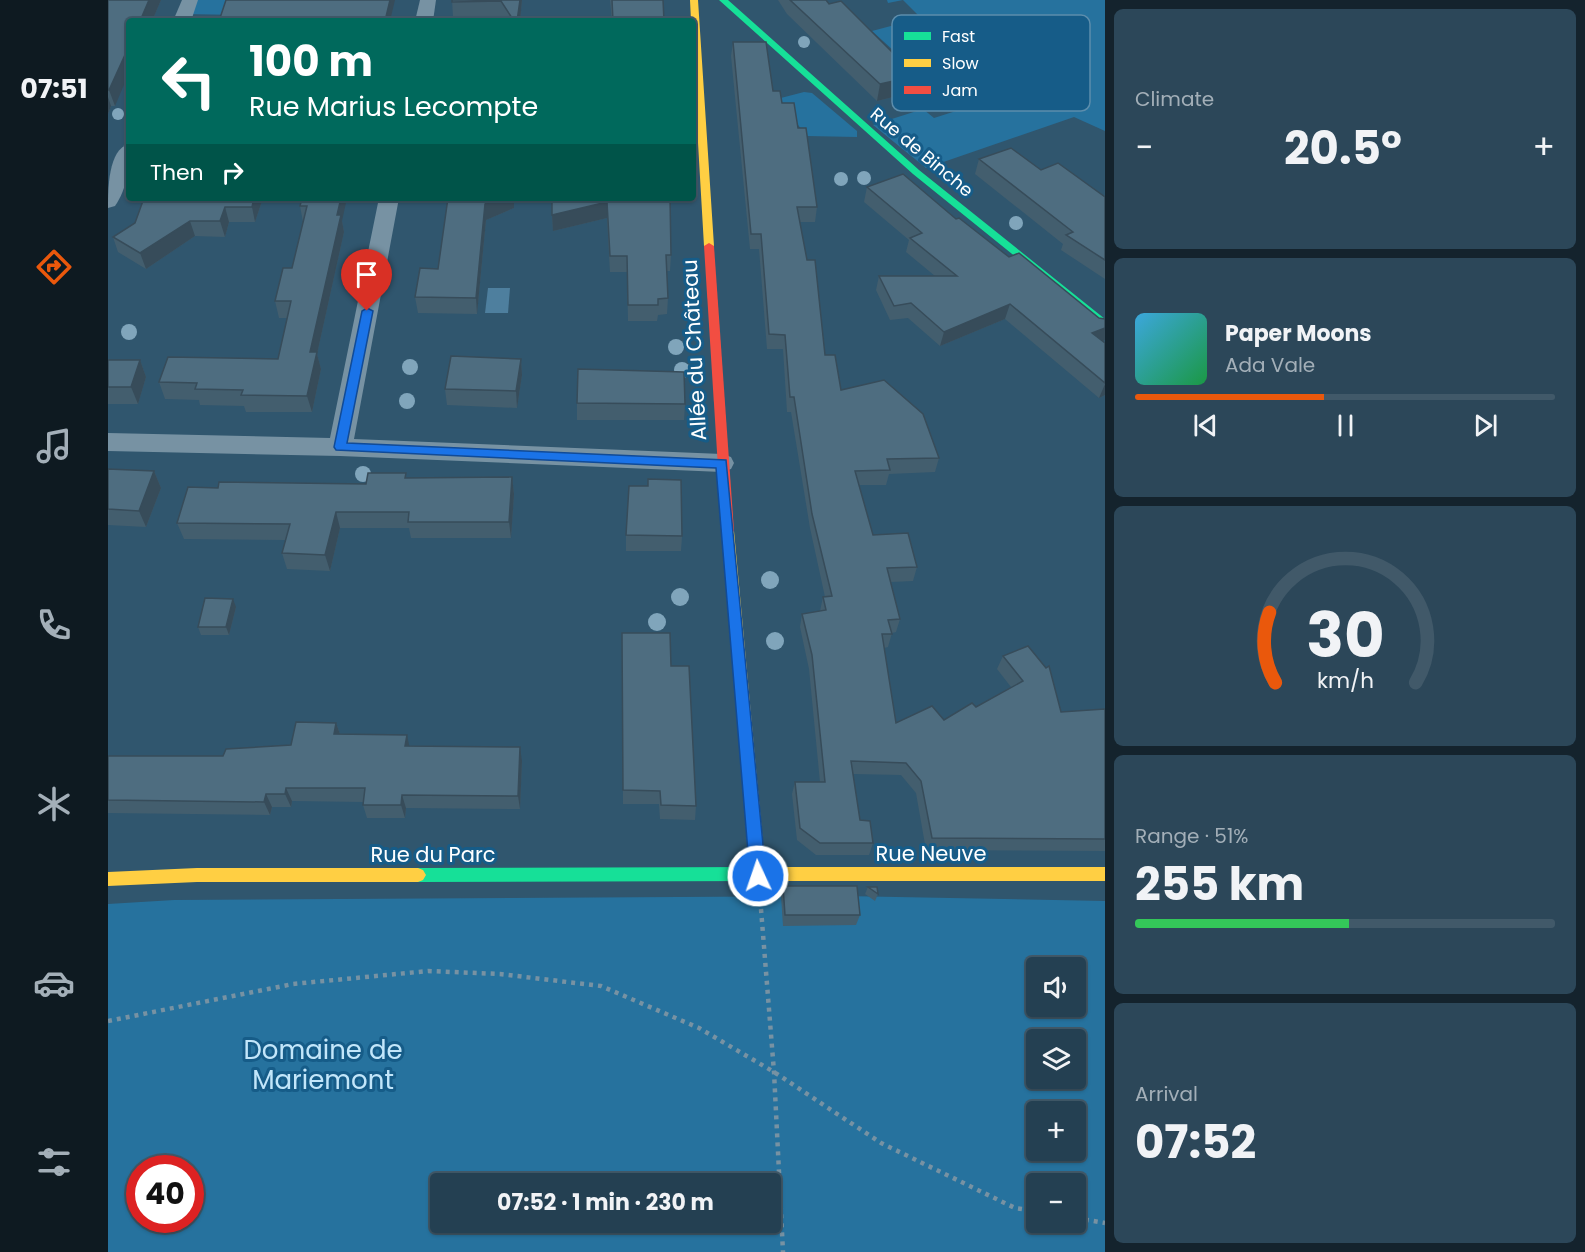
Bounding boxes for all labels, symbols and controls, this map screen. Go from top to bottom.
legend [892,15,1090,111]
text: Fast [942,25,975,48]
text: 100 m [249,32,373,91]
icon: left [150,42,228,120]
text: Slow [942,52,979,75]
text: 07:51 [20,70,88,107]
text: Jam [942,79,978,102]
text: Climate [1135,85,1214,113]
text: Rue Marius Lecompte [249,88,538,125]
street label: Rue de Binche [865,102,979,202]
text: 20.5° [1284,117,1402,180]
text: − [1135,124,1153,171]
text: + [1532,124,1555,171]
icon: right [216,156,249,189]
text: Then [150,157,204,188]
icon: directions [33,246,75,288]
pin [341,249,392,311]
icon: arrive [350,258,383,291]
street label: Allée du Château [675,259,713,441]
text: Paper Moons [1225,318,1372,349]
text: Ada Vale [1225,351,1315,379]
icon: previous [1189,409,1222,442]
icon: pause [1329,409,1362,442]
icon: next [1469,409,1502,442]
icon: music [33,425,75,467]
text: 30 [1306,591,1384,679]
icon: phone [33,604,75,646]
text: km/h [1316,665,1374,696]
icon: climate [33,783,75,825]
text: Range · 51% [1135,822,1248,850]
street label: Rue Neuve [876,839,986,868]
street label: Rue du Parc [370,840,496,869]
position arrow [726,844,790,908]
text: 255 km [1135,853,1304,916]
map controls [1026,957,1086,1233]
button: sound [1026,957,1086,1017]
icon: car [33,962,75,1004]
button: layers [1026,1029,1086,1089]
park label: Domaine de Mariemont [243,1032,403,1098]
text: Arrival [1135,1080,1198,1108]
button: + [1026,1101,1086,1161]
text: 07:52 [1135,1111,1256,1174]
icon: filters [33,1141,75,1183]
speed limit sign: 40 [126,1155,204,1233]
button: − [1026,1173,1086,1233]
text: 07:52 · 1 min · 230 m [497,1187,714,1218]

